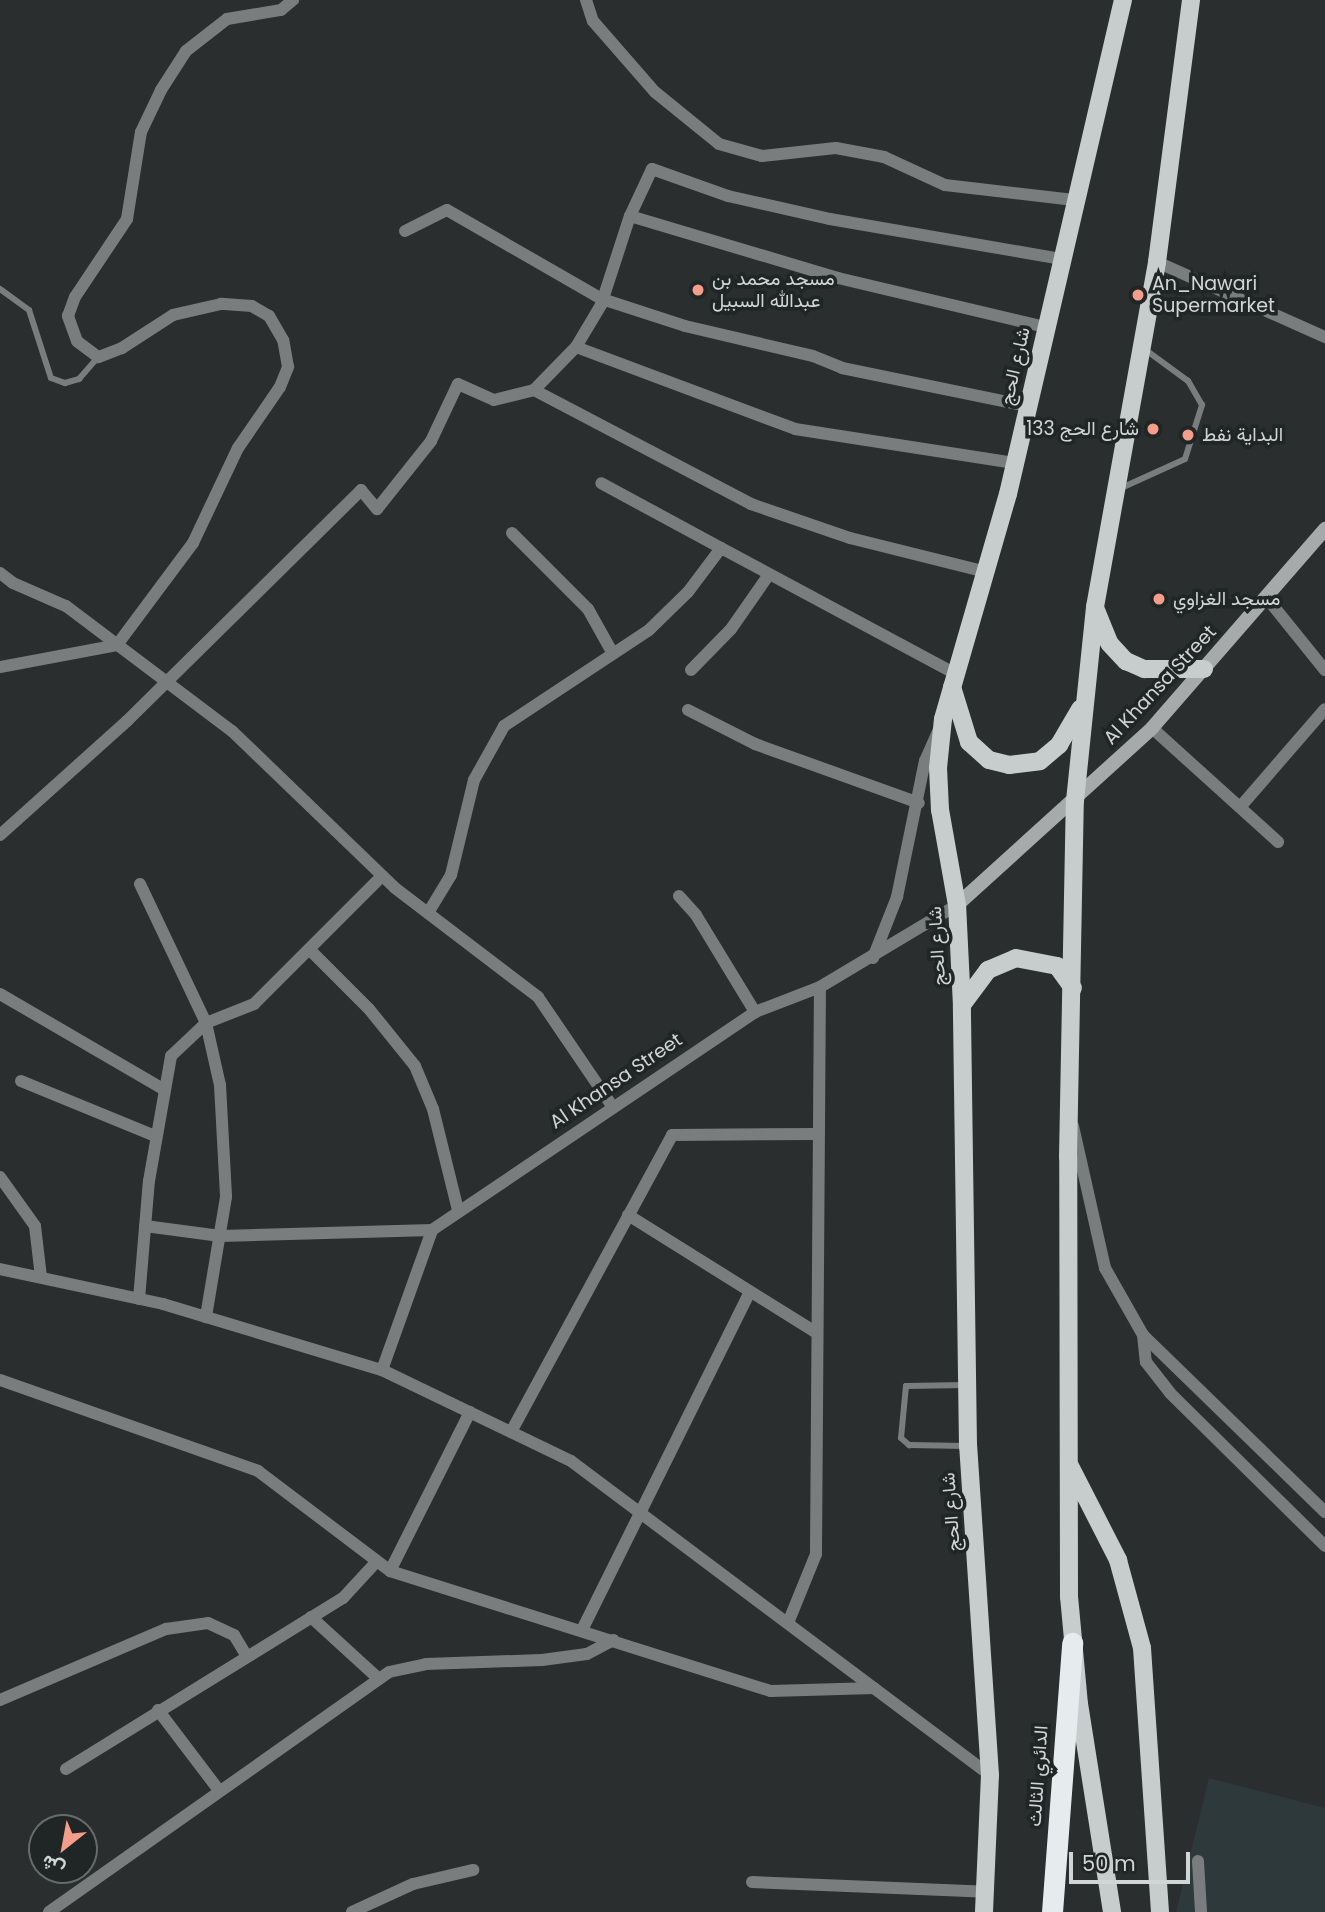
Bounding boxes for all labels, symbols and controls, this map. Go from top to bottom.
place label: مسجد محمد بن عبدالله السبيل [712,268,835,312]
place label: An_Nawari Supermarket [1152,273,1275,317]
marker: مسجد محمد بن عبدالله السبيل [690,282,706,298]
marker: An_Nawari Supermarket [1130,287,1146,303]
street label: شارع الحج [995,325,1035,407]
place label: شارع الحج 133 [1026,418,1139,440]
marker: شارع الحج 133 [1145,421,1161,437]
place label: البداية نفط [1202,424,1283,446]
marker: البداية نفط [1180,427,1196,443]
place label: مسجد الغزاوي [1173,588,1280,610]
marker: مسجد الغزاوي [1151,591,1167,607]
street label: Al Khansa Street [1099,621,1221,749]
street label: شارع الحج [924,906,950,986]
street label: Al Khansa Street [546,1028,686,1134]
street label: شارع الحج [937,1472,965,1552]
street label: الدائري الثالث [1023,1725,1053,1827]
north arrow [28,1814,98,1884]
scale bar [1073,1839,1194,1883]
text: ش [36,1848,70,1883]
text: 50 m [1082,1849,1136,1878]

